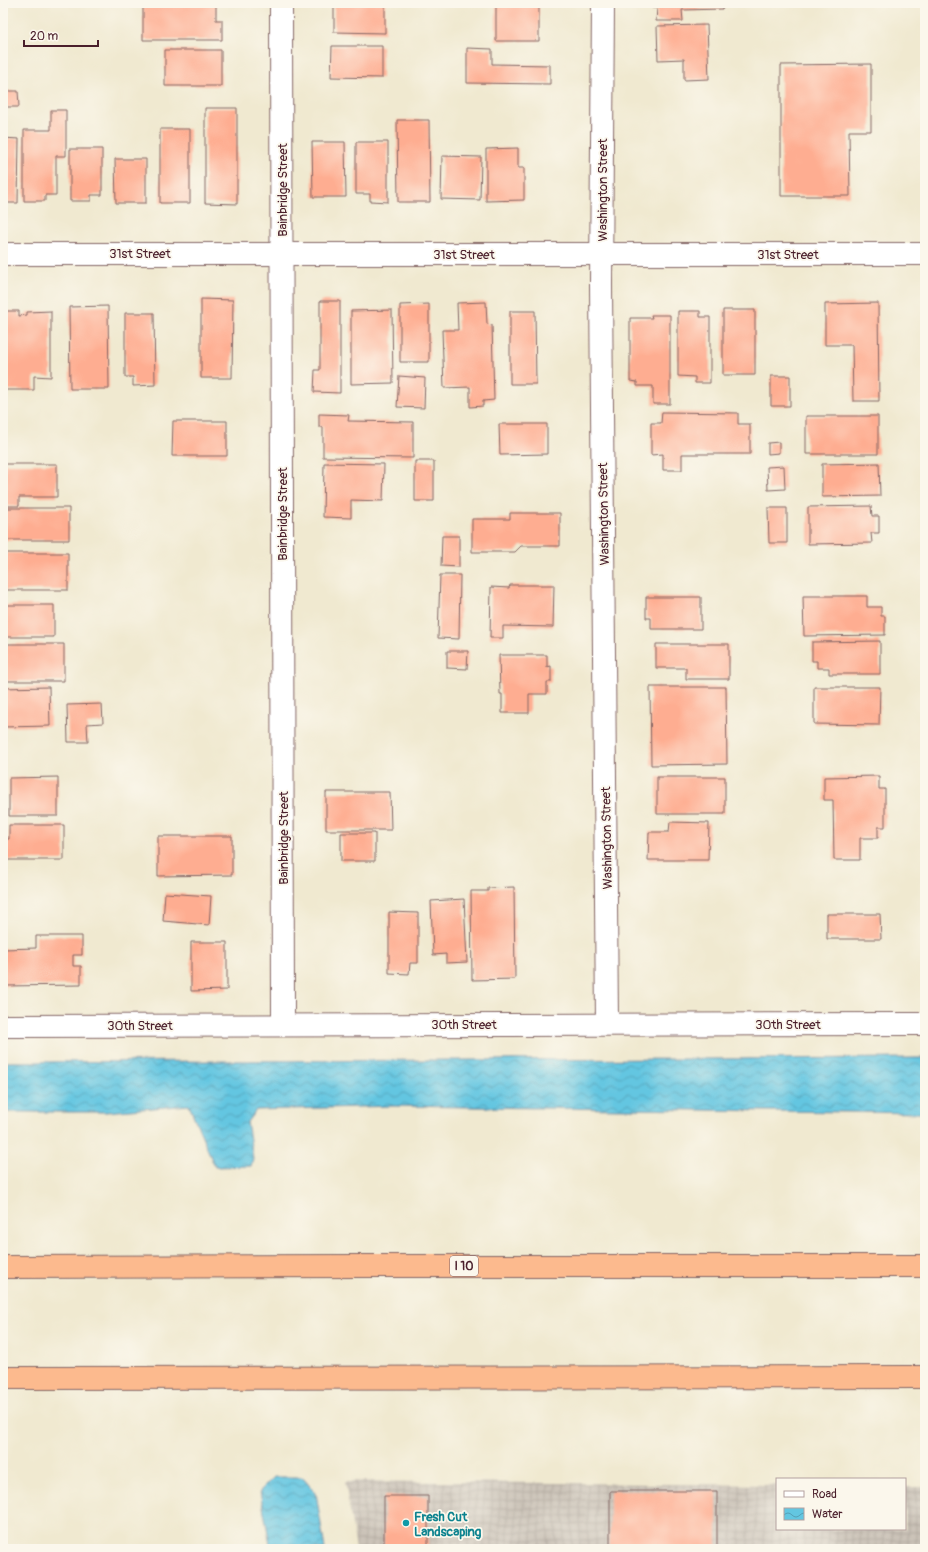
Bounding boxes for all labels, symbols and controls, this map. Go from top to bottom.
scale bar [24,22,98,48]
text: 20 m [30,29,59,44]
street label: Washington Street [595,138,611,241]
street label: Bainbridge Street [275,142,291,237]
street label: 31st Street [109,246,171,262]
street label: 31st Street [433,247,495,263]
street label: 31st Street [757,247,819,263]
street label: Washington Street [595,462,613,566]
street label: Bainbridge Street [275,466,291,561]
street label: Washington Street [598,786,616,890]
street label: Bainbridge Street [276,790,292,885]
street label: 30th Street [431,1017,498,1033]
street label: 30th Street [755,1017,822,1033]
street label: 30th Street [107,1018,174,1034]
road number: I 10 [450,1256,478,1276]
legend [776,1478,906,1530]
text: Road [812,1487,837,1502]
text: Water [812,1507,843,1522]
place label: Fresh Cut Landscaping [414,1509,482,1540]
marker: Fresh Cut Landscaping [401,1518,411,1528]

